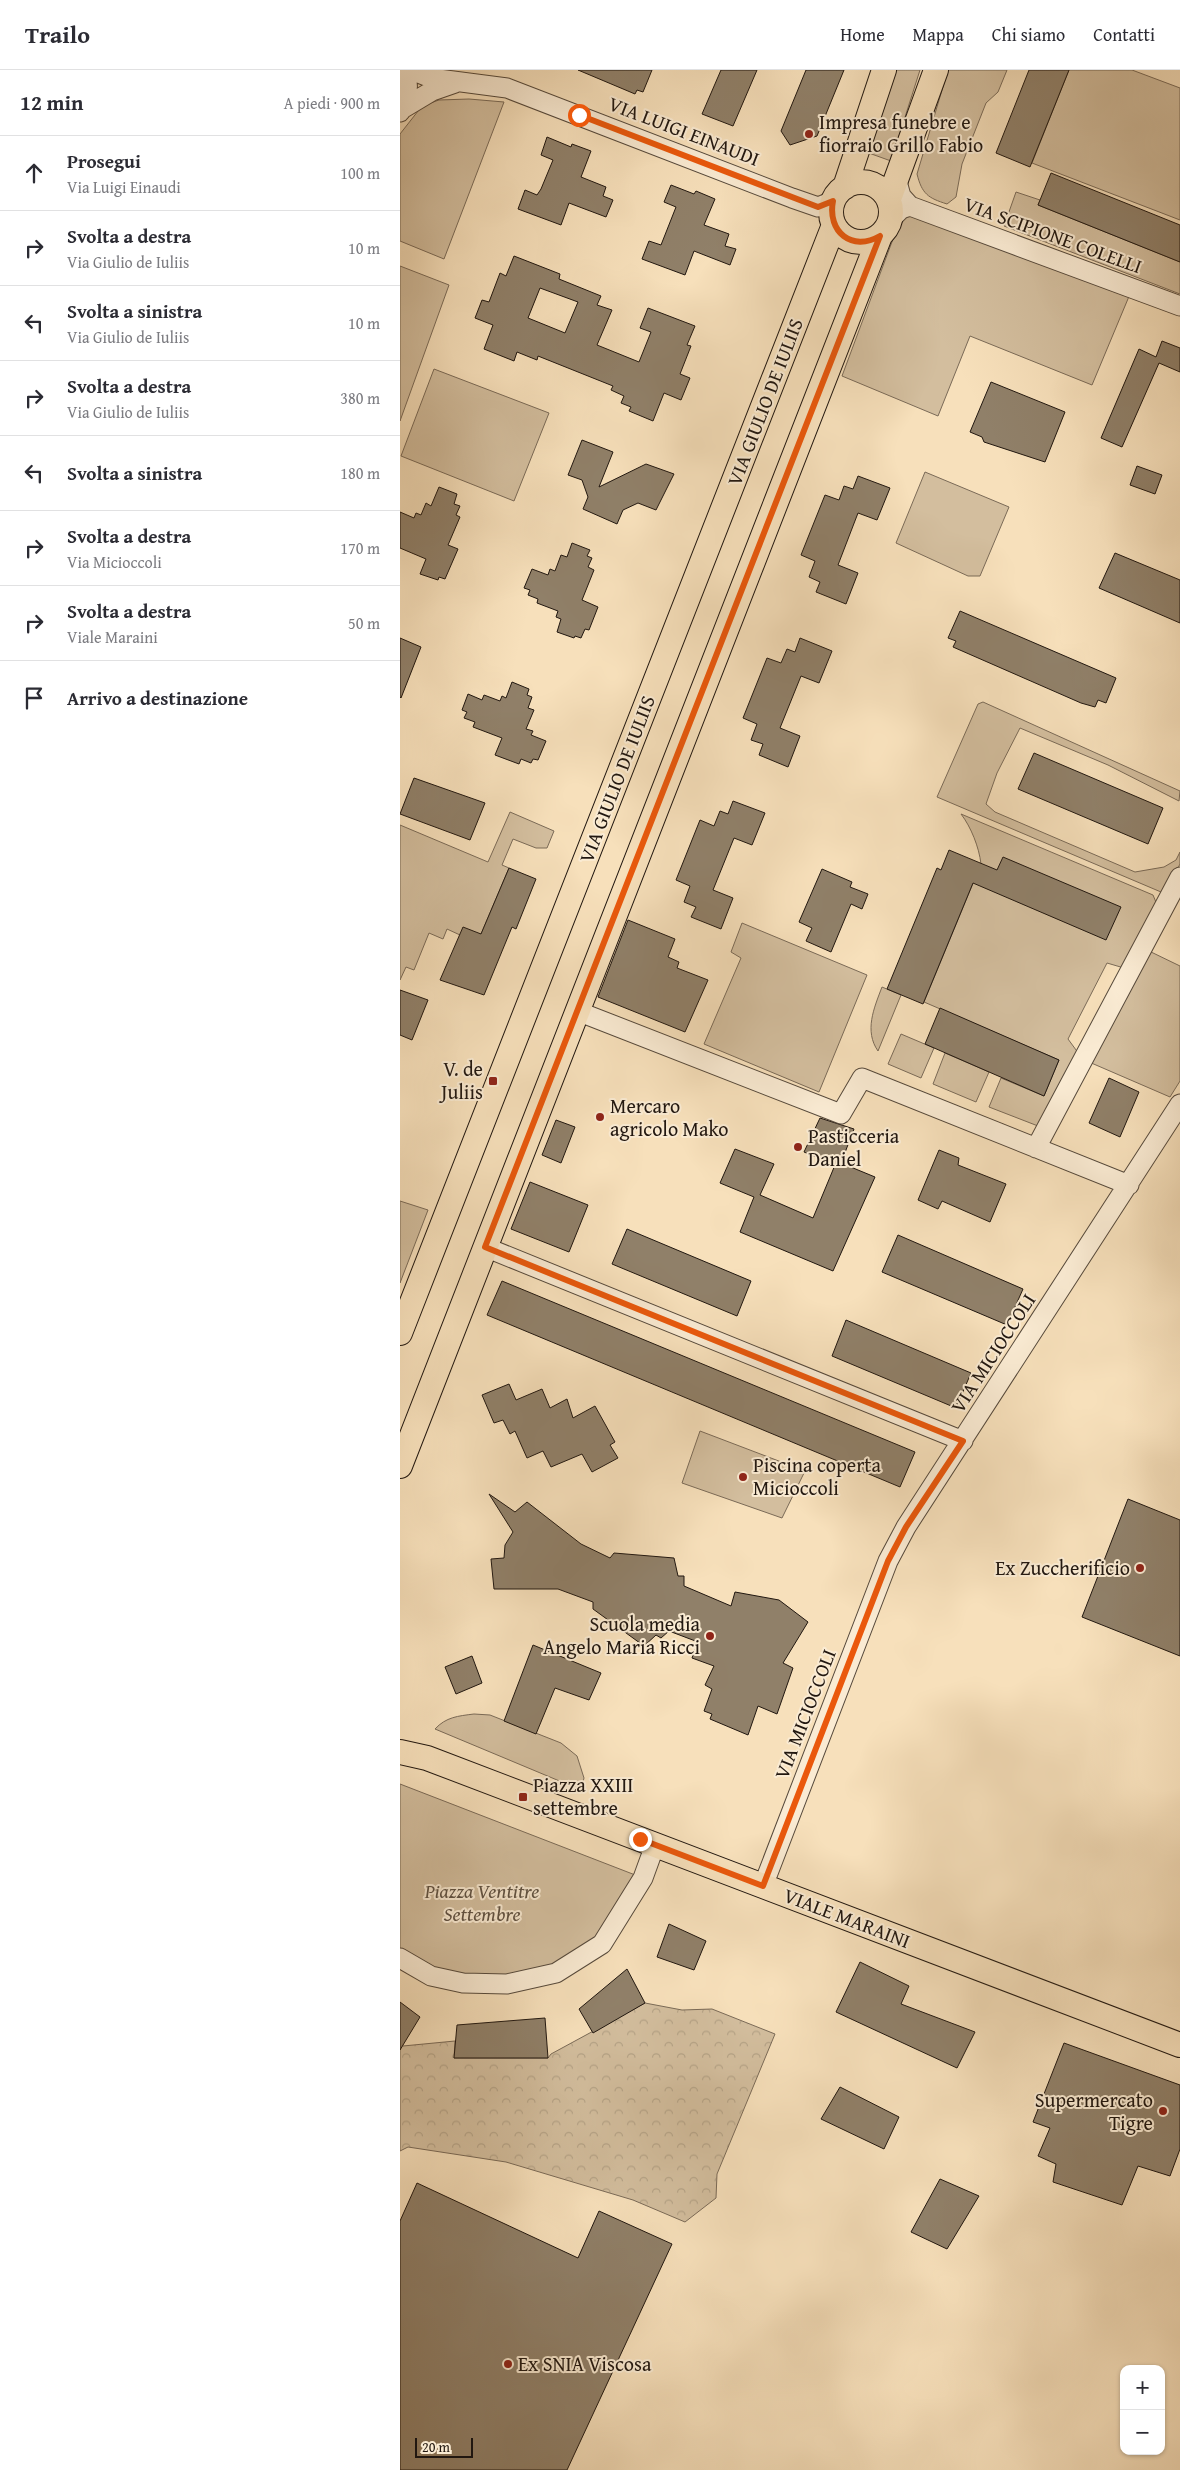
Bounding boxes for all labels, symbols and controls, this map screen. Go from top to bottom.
text: Trailo [25,17,90,52]
text: Home [840,21,885,48]
text: Mappa [913,21,964,48]
text: Chi siamo [992,21,1065,48]
text: Contatti [1093,21,1155,48]
text: 12 min [20,87,83,118]
street label: VIA LUIGI EINAUDI [605,88,764,173]
text: A piedi · 900 m [284,91,380,115]
route start [568,104,591,127]
place label: Impresa funebre e fiorraio Grillo Fabio [819,107,983,159]
marker: Impresa funebre e fiorraio Grillo Fabio [803,128,815,140]
text: Prosegui [67,147,141,175]
icon: ahead [20,159,48,187]
text: 100 m [340,161,380,185]
text: Via Luigi Einaudi [67,175,181,199]
street label: VIA SCIPIONE COLELLI [960,189,1146,280]
text: Svolta a destra [67,222,191,250]
icon: right [20,234,48,262]
text: 10 m [348,236,380,260]
text: Via Giulio de Iuliis [67,250,189,274]
text: Svolta a sinistra [67,297,202,325]
icon: left [20,309,48,337]
text: 10 m [348,311,380,335]
street label: VIA GIULIO DE IULIIS [719,314,810,490]
text: Via Giulio de Iuliis [67,325,189,349]
text: Svolta a destra [67,372,191,400]
icon: right [20,384,48,412]
text: 380 m [340,386,380,410]
text: Via Giulio de Iuliis [67,400,189,424]
icon: left [20,459,48,487]
text: Svolta a sinistra [67,459,202,487]
text: 180 m [340,461,380,485]
text: Svolta a destra [67,522,191,550]
icon: right [20,534,48,562]
text: 170 m [340,536,380,560]
text: Via Micioccoli [67,550,162,574]
text: Svolta a destra [67,597,191,625]
icon: right [20,609,48,637]
text: 50 m [348,611,380,635]
text: Viale Maraini [67,625,158,649]
icon: arrive [20,684,48,712]
text: Arrivo a destinazione [67,684,248,712]
street label: VIA GIULIO DE IULIIS [571,691,662,867]
place label: V. de Juliis [438,1054,483,1106]
marker: V. de Juliis [487,1075,499,1087]
place label: Mercaro agricolo Mako [610,1091,728,1143]
marker: Mercaro agricolo Mako [594,1111,606,1123]
place label: Pasticceria Daniel [808,1121,900,1173]
marker: Pasticceria Daniel [792,1141,804,1153]
street label: VIA MICIOCCOLI [943,1287,1042,1418]
place label: Piscina coperta Micioccoli [753,1450,881,1502]
marker: Piscina coperta Micioccoli [737,1471,749,1483]
place label: Ex Zuccherificio [995,1553,1130,1582]
marker: Ex Zuccherificio [1134,1562,1146,1574]
place label: Scuola media Angelo Maria Ricci [543,1609,701,1661]
marker: Scuola media Angelo Maria Ricci [704,1630,716,1642]
street label: VIA MICIOCCOLI [766,1645,843,1783]
place label: Piazza XXIII settembre [533,1770,633,1822]
marker: Piazza XXIII settembre [517,1791,529,1803]
route end [629,1828,652,1851]
park label: Piazza Ventitre Settembre [424,1876,539,1928]
street label: VIALE MARAINI [780,1880,915,1955]
place label: Supermercato Tigre [1035,2085,1153,2137]
marker: Supermercato Tigre [1157,2105,1169,2117]
place label: Ex SNIA Viscosa [518,2349,652,2378]
marker: Ex SNIA Viscosa [502,2358,514,2370]
map controls [1120,2365,1165,2455]
button: + [1120,2365,1165,2410]
button: − [1120,2410,1165,2455]
scale bar [415,2435,472,2458]
text: 20 m [422,2437,450,2457]

